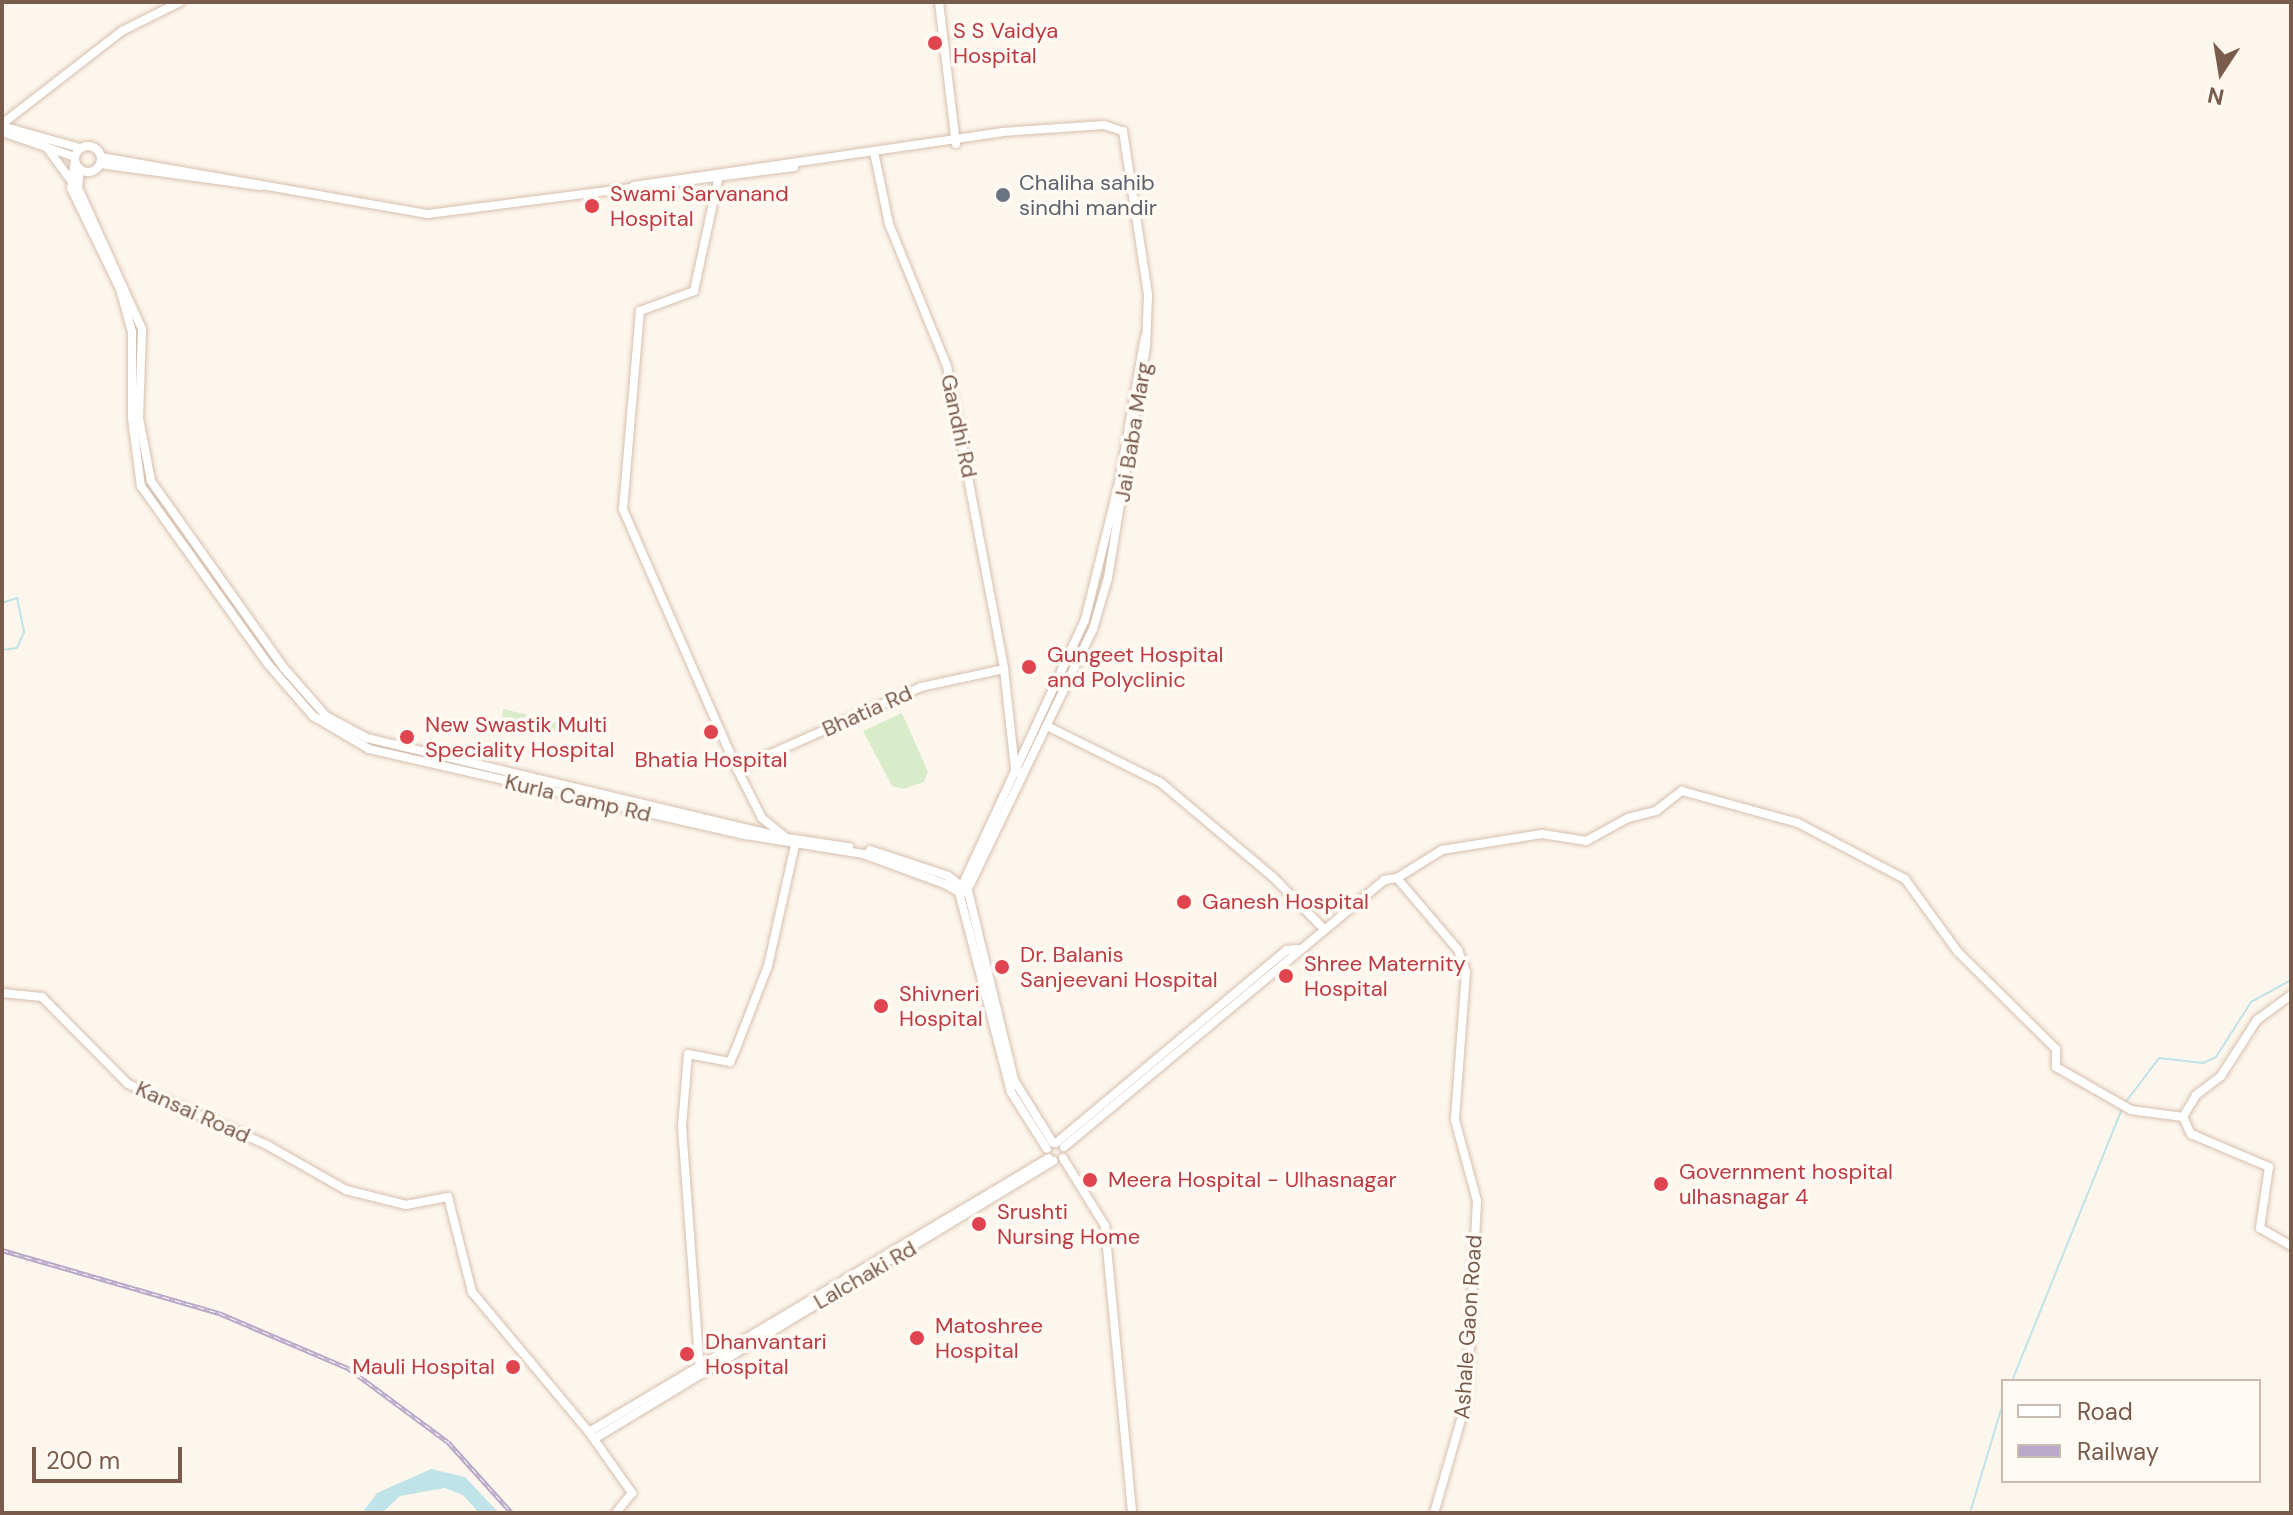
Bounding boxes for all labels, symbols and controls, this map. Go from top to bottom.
place label: S S Vaidya Hospital [953,17,1058,68]
marker: S S Vaidya Hospital [924,32,946,54]
north arrow [2181,32,2261,112]
text: N [2205,80,2227,112]
place label: Chaliha sahib sindhi mandir [1019,169,1157,220]
place label: Swami Sarvanand Hospital [610,180,789,232]
marker: Chaliha sahib sindhi mandir [994,186,1012,204]
marker: Swami Sarvanand Hospital [581,195,603,217]
street label: Jai Baba Marg [1109,360,1157,504]
street label: Gandhi Rd [935,372,983,480]
place label: Gungeet Hospital and Polyclinic [1047,641,1223,692]
marker: Gungeet Hospital and Polyclinic [1018,656,1040,678]
street label: Bhatia Rd [818,680,916,742]
place label: New Swastik Multi Speciality Hospital [425,711,614,762]
marker: Bhatia Hospital [700,721,722,743]
marker: New Swastik Multi Speciality Hospital [396,726,418,748]
place label: Bhatia Hospital [635,747,787,773]
street label: Kurla Camp Rd [502,768,654,828]
place label: Ganesh Hospital [1202,889,1369,915]
marker: Ganesh Hospital [1173,891,1195,913]
place label: Dr. Balanis Sanjeevani Hospital [1020,941,1218,992]
place label: Shree Maternity Hospital [1304,950,1466,1002]
marker: Dr. Balanis Sanjeevani Hospital [991,956,1013,978]
marker: Shree Maternity Hospital [1275,965,1297,987]
place label: Shivneri Hospital [899,980,983,1032]
marker: Shivneri Hospital [870,995,892,1017]
street label: Kansai Road [132,1075,254,1149]
place label: Government hospital ulhasnagar 4 [1679,1158,1893,1210]
place label: Meera Hospital - Ulhasnagar [1108,1167,1397,1193]
marker: Meera Hospital - Ulhasnagar [1079,1169,1101,1191]
marker: Government hospital ulhasnagar 4 [1650,1173,1672,1195]
place label: Srushti Nursing Home [997,1198,1140,1250]
marker: Srushti Nursing Home [968,1213,990,1235]
street label: Ashale Gaon Road [1448,1234,1488,1420]
street label: Lalchaki Rd [809,1235,921,1315]
place label: Matoshree Hospital [935,1312,1043,1364]
marker: Matoshree Hospital [906,1327,928,1349]
place label: Dhanvantari Hospital [705,1328,827,1380]
marker: Dhanvantari Hospital [676,1343,698,1365]
place label: Mauli Hospital [352,1354,495,1380]
marker: Mauli Hospital [502,1356,524,1378]
legend [2001,1379,2261,1483]
text: Road [2077,1396,2133,1427]
scale bar [36,1431,186,1481]
text: Railway [2077,1436,2159,1467]
text: 200 m [46,1445,120,1476]

